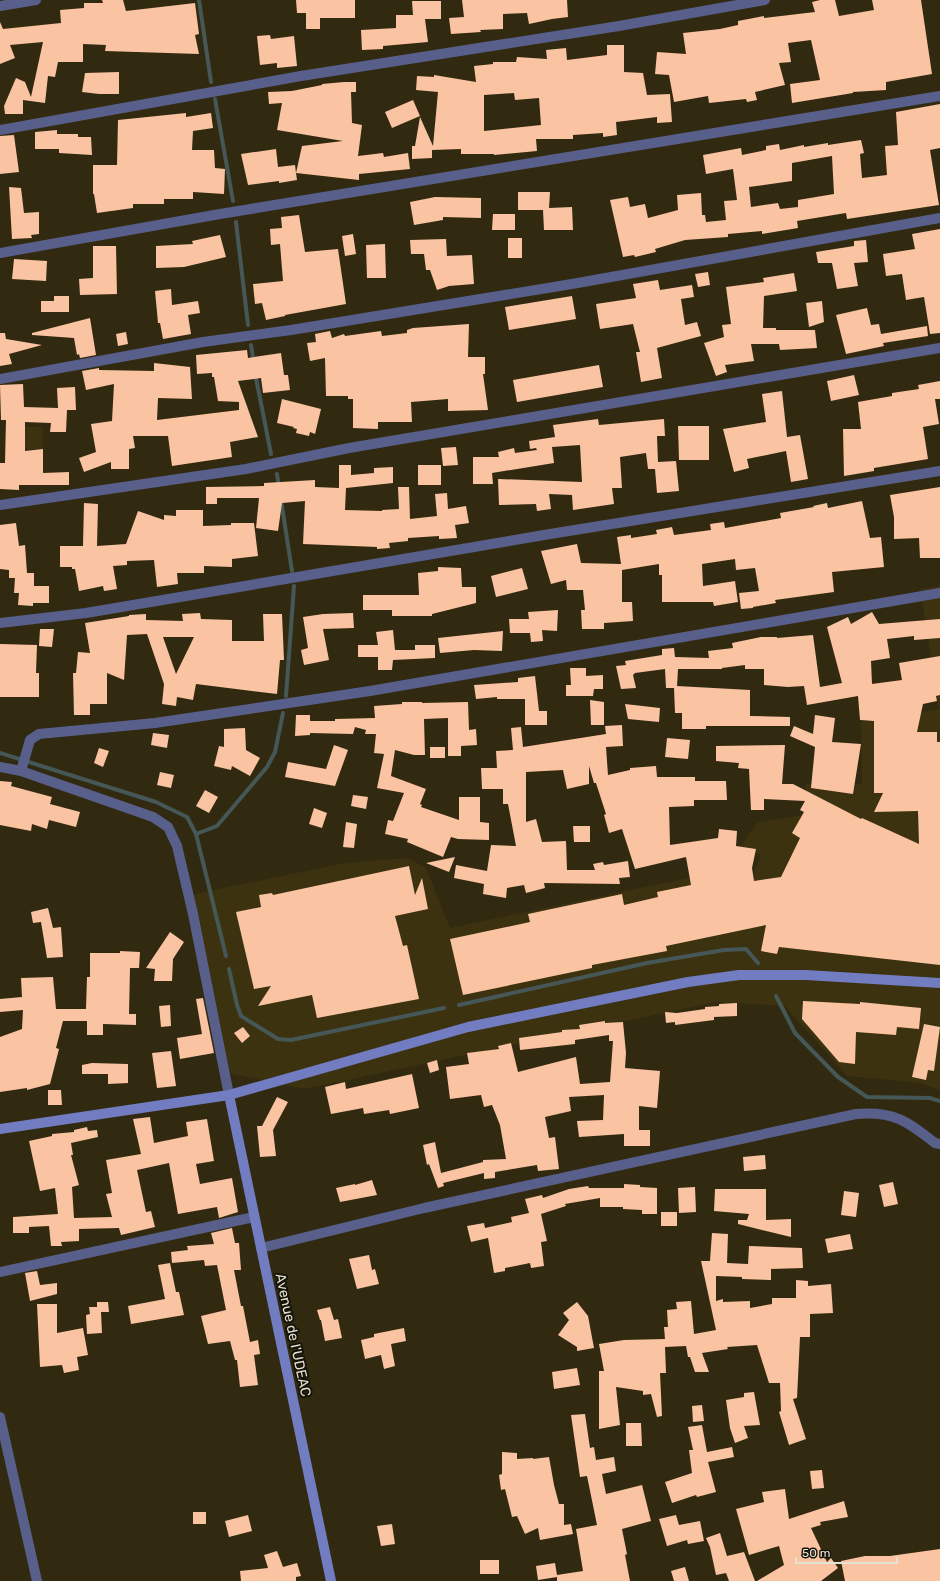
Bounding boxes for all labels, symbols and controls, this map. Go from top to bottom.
street label: Avenue de I'UDEAC [272,1272,314,1398]
scale bar [796,1539,897,1565]
text: 50 m [802,1546,830,1560]

